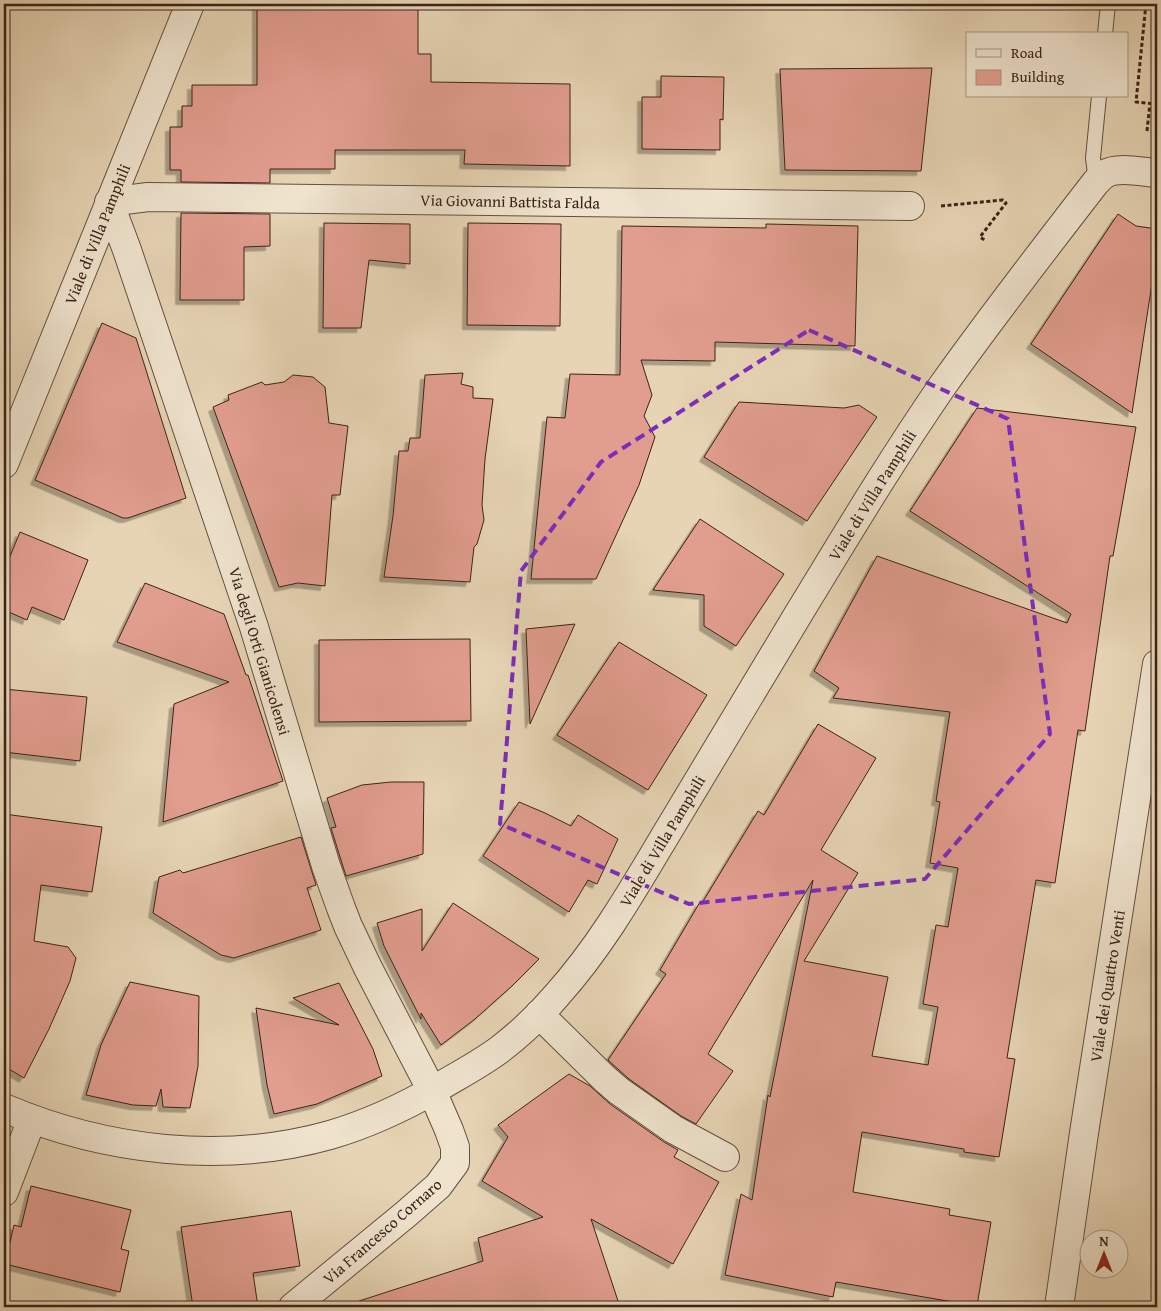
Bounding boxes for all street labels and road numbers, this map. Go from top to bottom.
street label: Viale di Villa Pamphili [58,160,136,308]
street label: Via Giovanni Battista Falda [420,187,601,215]
street label: Viale di Villa Pamphili [822,425,922,565]
street label: Via degli Orti Gianicolensi [223,564,297,738]
street label: Viale di Villa Pamphili [613,770,711,911]
street label: Viale dei Quattro Venti [1083,908,1131,1064]
street label: Via Francesco Cornaro [317,1172,447,1290]

